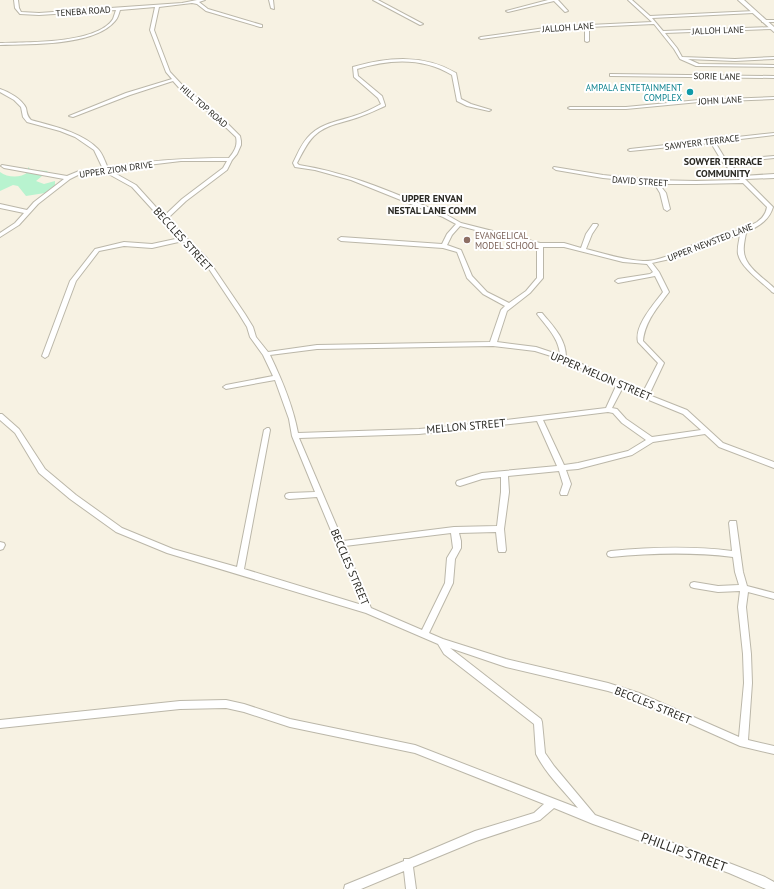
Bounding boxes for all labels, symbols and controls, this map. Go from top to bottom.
street label: TENEBA ROAD [55,4,111,18]
street label: JALLOH LANE [541,20,595,34]
street label: JALLOH LANE [691,24,744,36]
street label: SORIE LANE [693,70,741,82]
street label: HILL TOP ROAD [178,82,230,130]
place label: AMPALA ENTETAINMENT COMPLEX [586,82,682,103]
marker: AMPALA ENTETAINMENT COMPLEX [685,87,695,97]
street label: JOHN LANE [697,93,742,107]
street label: SAWYERR TERRACE [664,132,740,152]
district label: SOWYER TERRACE COMMUNITY [684,155,762,180]
street label: UPPER ZION DRIVE [78,158,154,180]
street label: DAVID STREET [612,174,668,188]
district label: UPPER ENVAN NESTAL LANE COMM [388,192,476,217]
street label: BECCLES STREET [151,204,215,274]
street label: UPPER NEWSTED LANE [666,221,754,263]
place label: EVANGELICAL MODEL SCHOOL [475,230,539,251]
marker: EVANGELICAL MODEL SCHOOL [462,235,472,245]
street label: UPPER MELON STREET [548,348,654,404]
street label: MELLON STREET [426,416,506,436]
street label: BECCLES STREET [328,527,372,607]
street label: BECCLES STREET [613,683,693,727]
street label: PHILLIP STREET [639,829,729,875]

